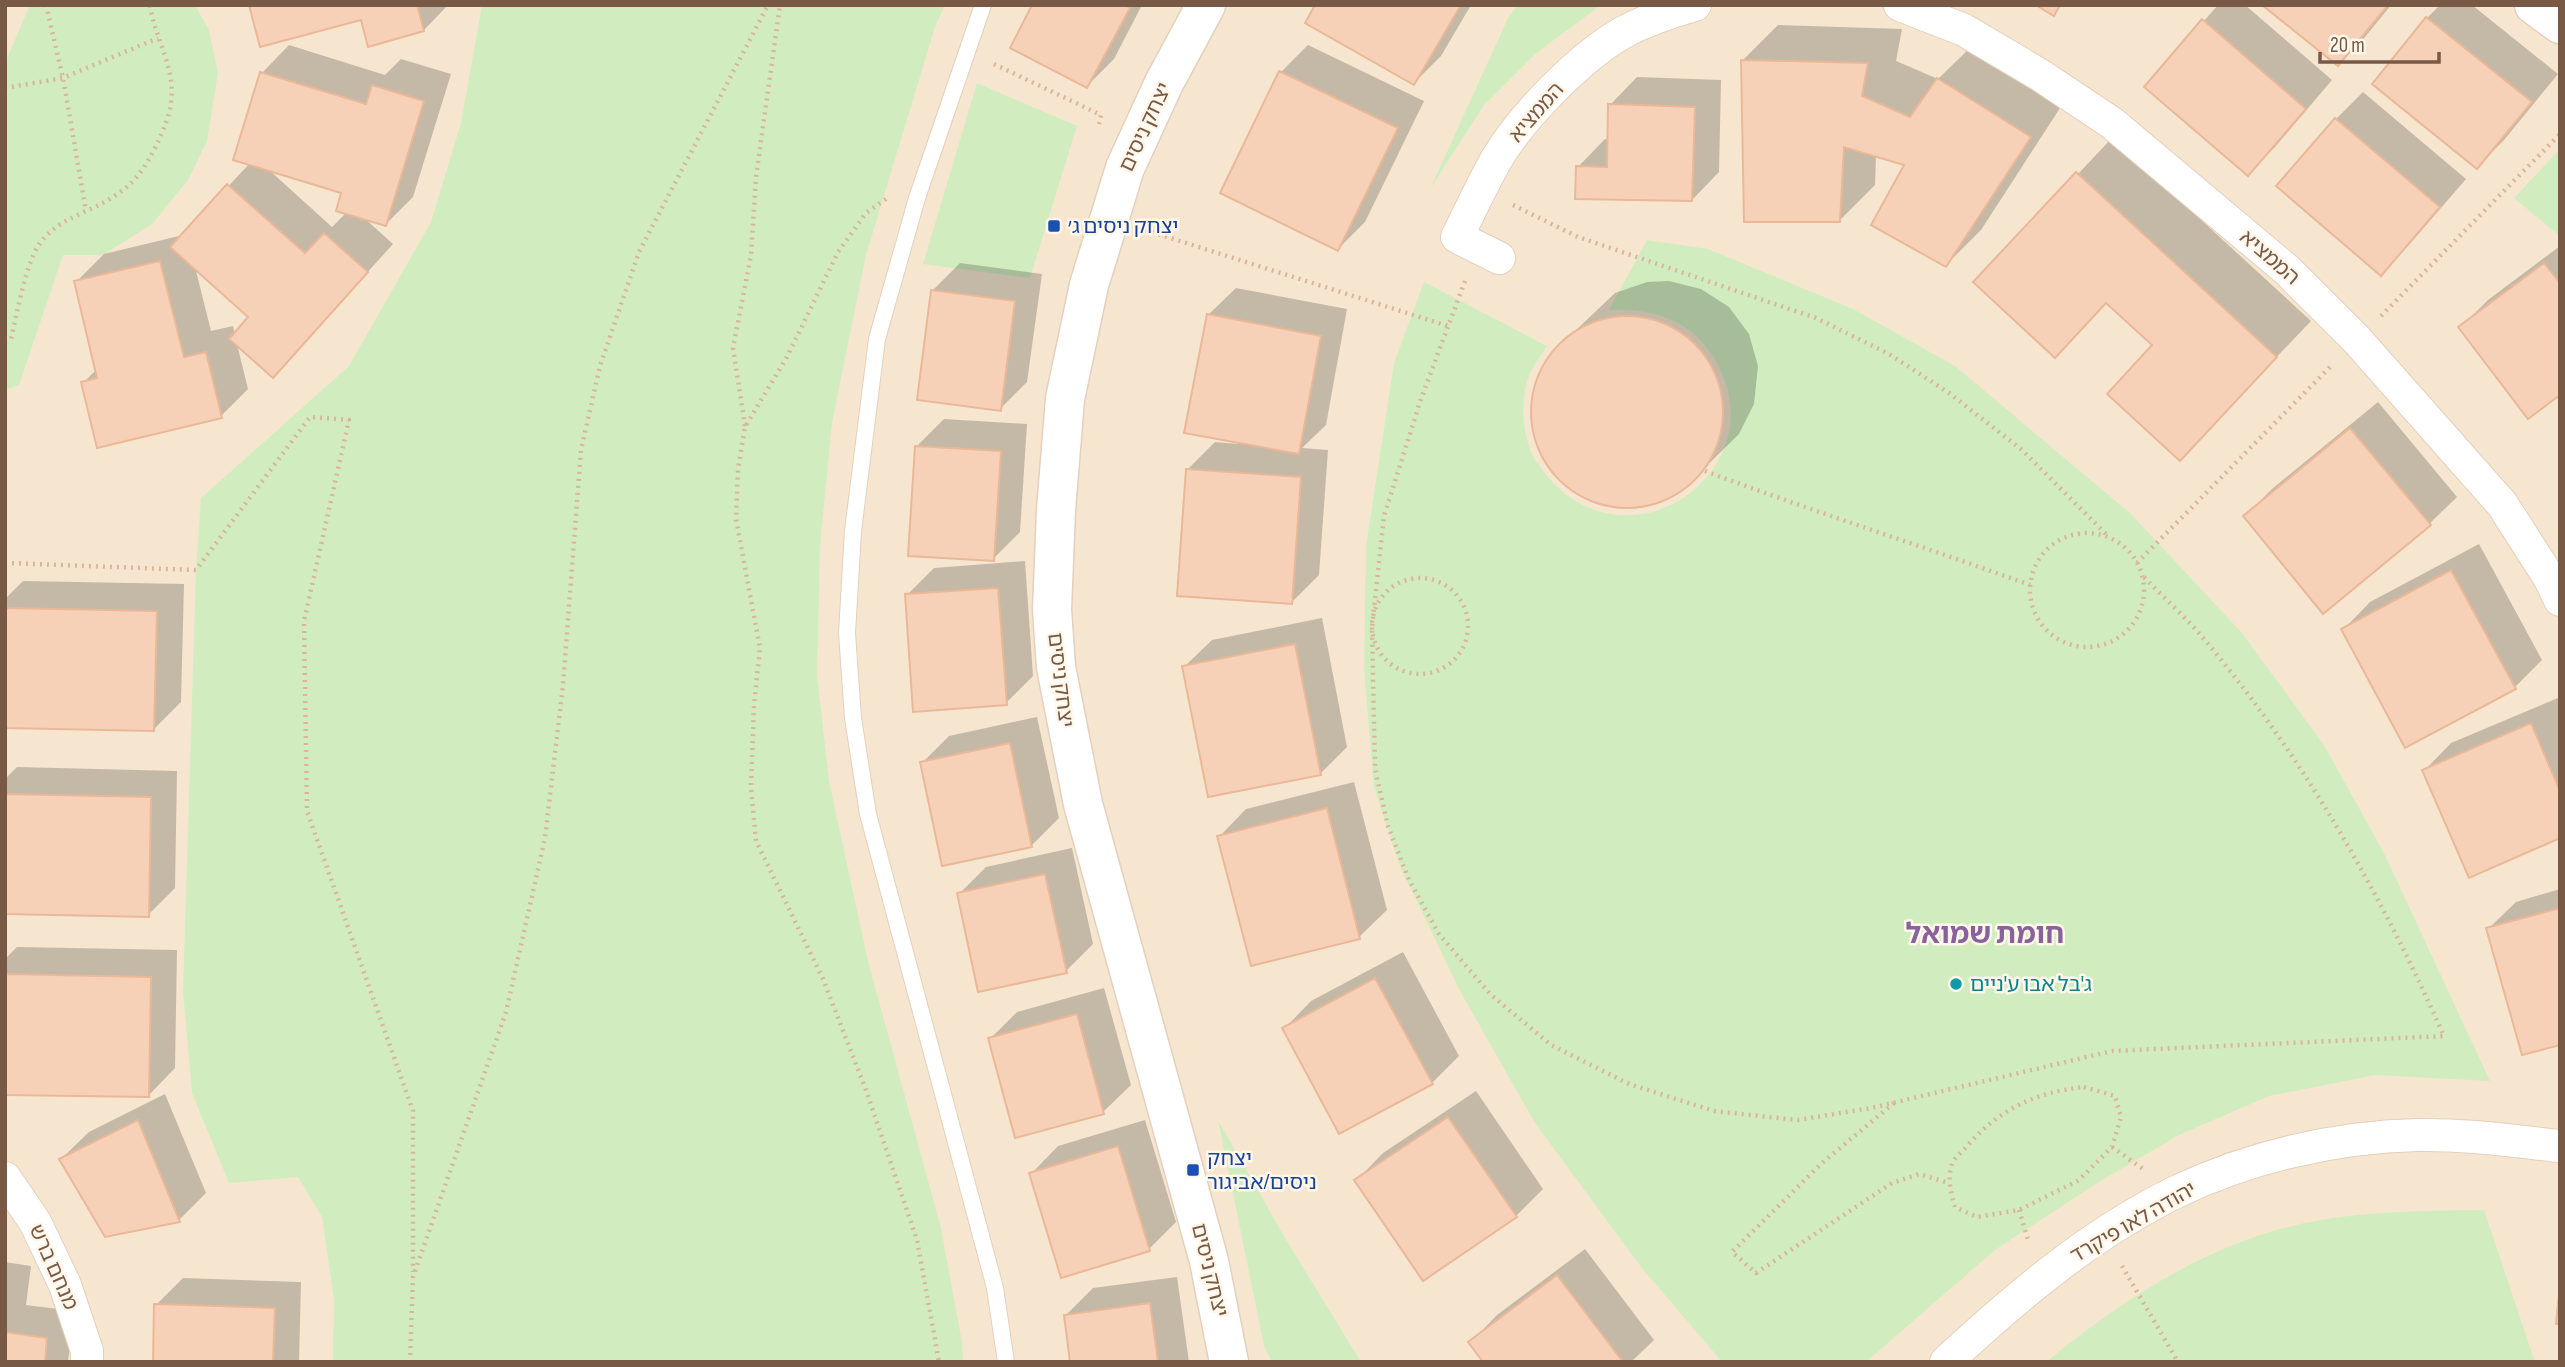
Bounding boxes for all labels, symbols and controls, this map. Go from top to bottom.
scale bar [2320,21,2439,65]
text: 20 m [2330,33,2365,58]
street label: הממציא [1504,77,1569,147]
street label: יצחק ניסים [1114,79,1177,176]
place label: יצחק ניסים ג׳ [1068,214,1179,239]
marker: יצחק ניסים ג׳ [1046,218,1062,234]
street label: הממציא [2235,225,2305,290]
street label: יצחק ניסים [1042,631,1079,729]
district label: חומת שמואל [1906,918,2064,951]
place label: ג'בל אבו ע'ניים [1970,972,2092,997]
marker: ג'בל אבו ע'ניים [1948,976,1964,992]
place label: יצחק ניסים/אביגור [1207,1146,1317,1195]
marker: יצחק ניסים/אביגור [1185,1162,1201,1178]
street label: יהודה לאו פיקרד [2066,1176,2201,1269]
street label: מנחם ברש [24,1220,84,1314]
street label: יצחק ניסים [1186,1221,1233,1319]

